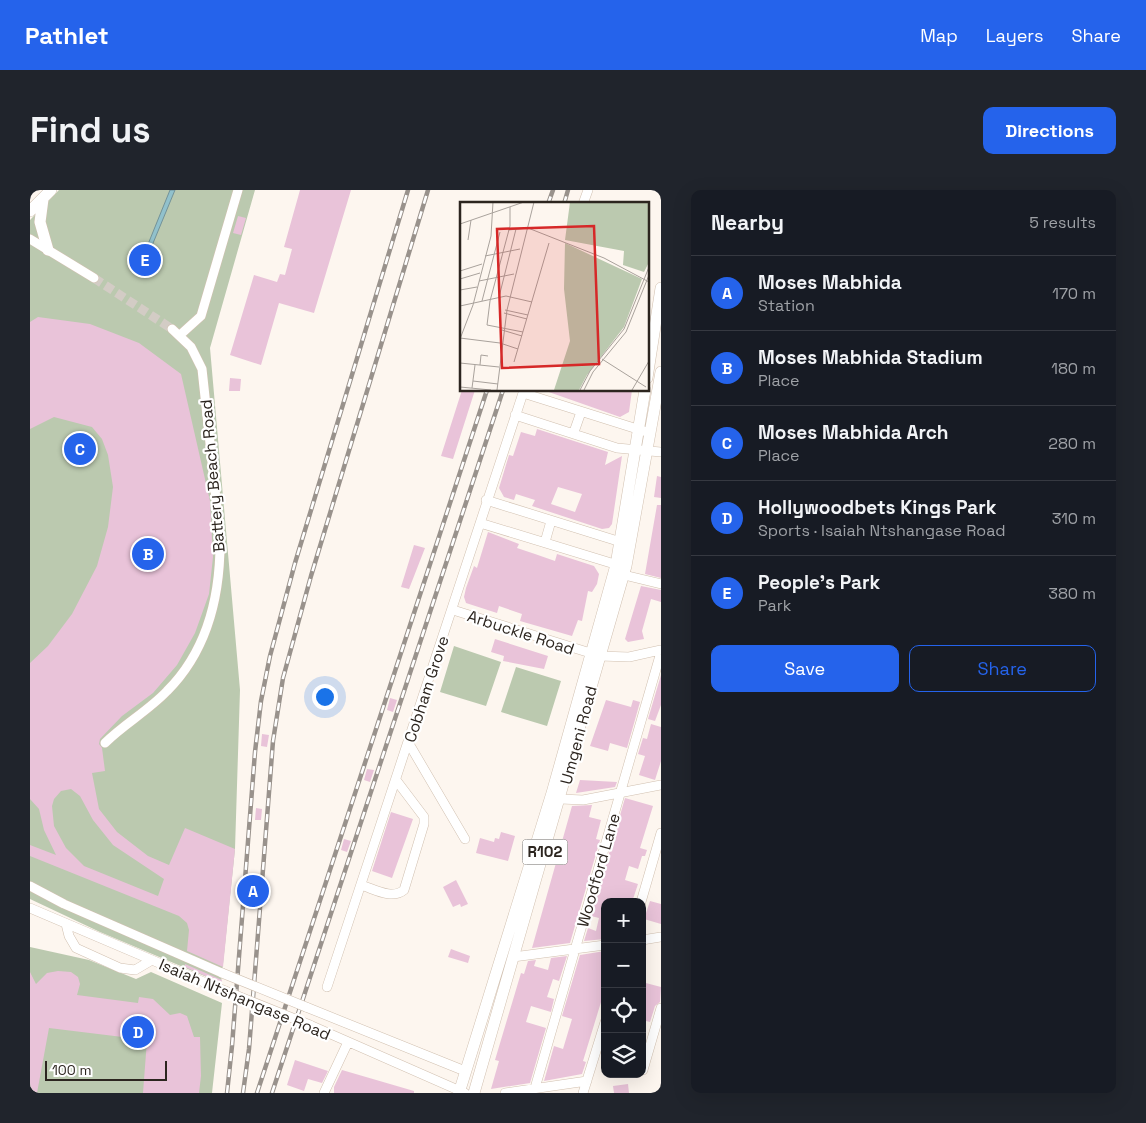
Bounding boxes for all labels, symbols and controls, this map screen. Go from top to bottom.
text: Pathlet [25,20,109,51]
text: Map [920,24,958,47]
text: Layers [986,24,1043,47]
text: Share [1071,24,1121,47]
button: Directions [983,107,1116,154]
text: Find us [30,108,151,152]
inset map [460,202,648,391]
text: Nearby [711,209,784,236]
text: 5 results [1029,212,1096,233]
pin: E [129,241,161,279]
text: Moses Mabhida [758,270,902,295]
text: A [722,283,732,304]
text: 170 m [1052,283,1096,304]
text: Station [758,295,815,316]
text: Moses Mabhida Stadium [758,345,983,370]
text: B [722,358,732,379]
text: 180 m [1051,358,1096,379]
text: Place [758,370,800,391]
street label: Battery Beach Road [195,399,230,553]
text: Moses Mabhida Arch [758,420,948,445]
pin: C [64,430,96,468]
text: C [722,433,732,454]
text: 280 m [1048,433,1096,454]
text: Place [758,445,800,466]
text: Hollywoodbets Kings Park [758,495,996,520]
text: D [722,508,732,529]
text: 310 m [1052,508,1096,529]
text: Sports · Isaiah Ntshangase Road [758,520,1005,541]
pin: B [132,535,164,573]
text: People's Park [758,570,880,595]
text: E [723,583,731,604]
text: 380 m [1048,583,1096,604]
text: Park [758,595,791,616]
street label: Arbuckle Road [465,605,577,660]
street label: Cobham Grove [399,633,454,745]
button: Save [711,645,899,692]
button: Share [909,645,1096,692]
street label: Umgeni Road [555,683,602,787]
your location [312,684,338,710]
street label: Woodford Lane [572,811,625,930]
road number: R102 [522,840,568,864]
pin: A [237,872,269,910]
map controls [601,898,646,1078]
button: + [601,898,646,943]
button: − [601,943,646,988]
street label: Isaiah Ntshangase Road [156,954,334,1045]
button: locate [601,988,646,1033]
pin: D [122,1013,154,1051]
button: layers [601,1033,646,1078]
scale bar [45,1058,168,1081]
text: 100 m [52,1061,91,1079]

